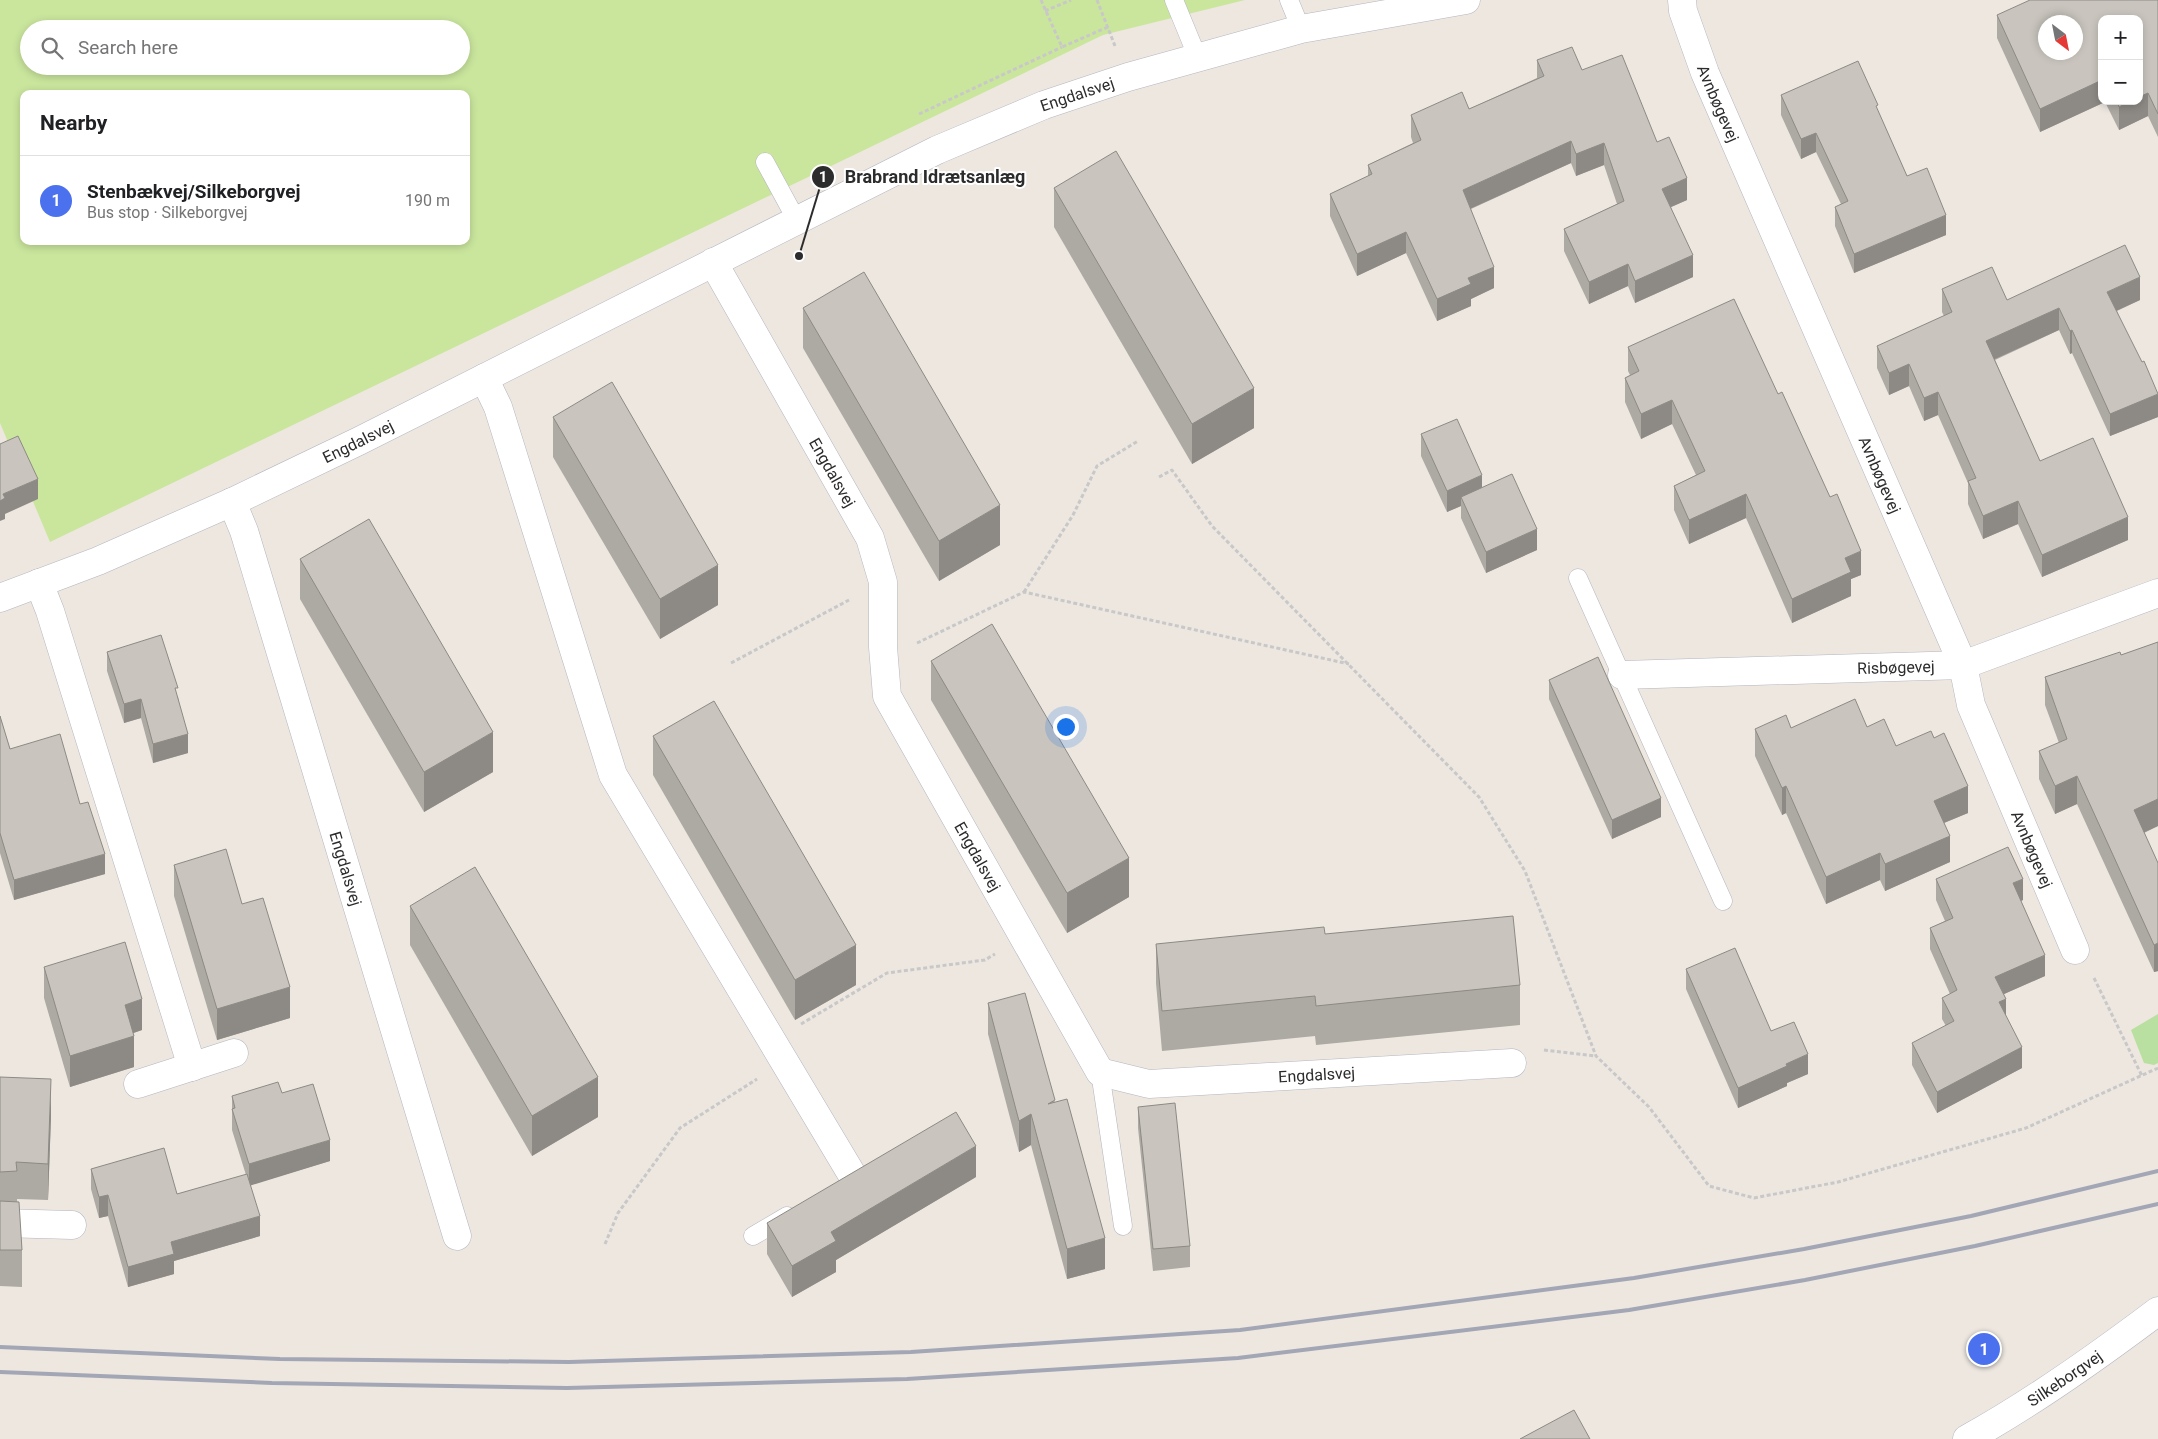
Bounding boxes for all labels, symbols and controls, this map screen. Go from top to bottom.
north arrow [2038,15,2083,60]
map controls [2098,15,2143,105]
button: + [2098,15,2143,60]
search box [20,20,470,75]
icon: search [38,34,66,62]
text: Search here [78,36,178,59]
button: − [2098,60,2143,105]
street label: Avnbøgevej [1693,62,1743,145]
street label: Engdalsvej [1038,73,1116,115]
text: Nearby [40,111,107,135]
callout: Brabrand Idrætsanlæg [810,160,1036,193]
text: Brabrand Idrætsanlæg [845,166,1025,187]
text: 1 [819,168,827,186]
text: Stenbækvej/Silkeborgvej [87,180,300,203]
text: 1 [51,191,61,210]
text: 190 m [405,191,450,210]
text: Bus stop · Silkeborgvej [87,203,248,222]
street label: Engdalsvej [319,416,397,467]
street label: Avnbøgevej [1855,433,1905,516]
street label: Engdalsvej [805,434,860,510]
street label: Risbøgevej [1857,656,1935,678]
your location [1053,714,1079,740]
street label: Avnbøgevej [2007,808,2057,891]
street label: Engdalsvej [951,818,1005,895]
street label: Engdalsvej [326,829,366,908]
street label: Engdalsvej [1278,1063,1355,1086]
pin: 1 [1968,1330,2000,1368]
street label: Silkeborgvej [2024,1346,2106,1410]

